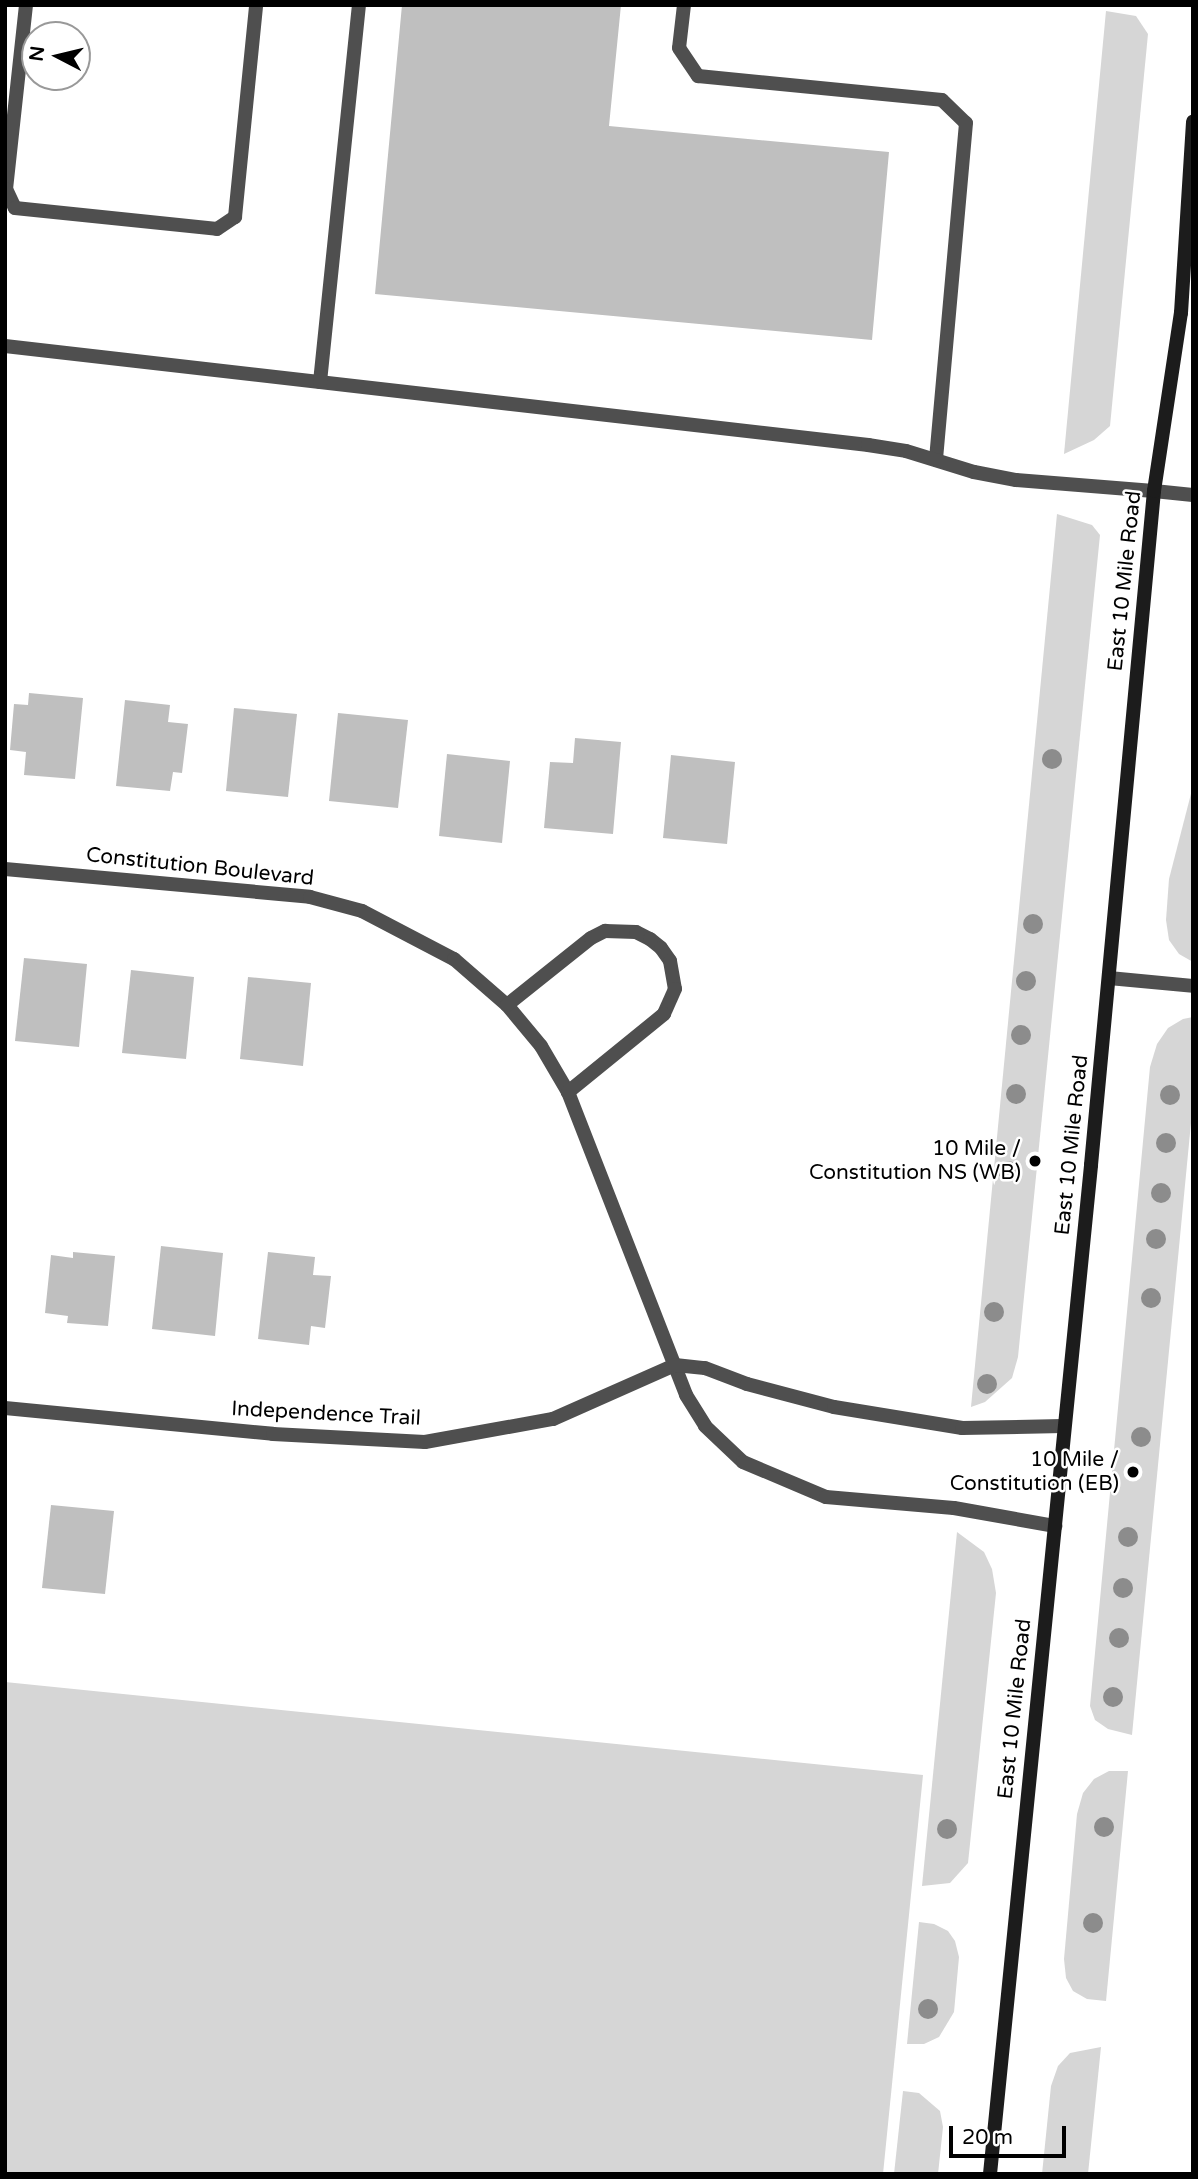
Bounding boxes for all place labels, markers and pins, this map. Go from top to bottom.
place label: 10 Mile / Constitution NS (WB) [809,1136,1021,1186]
marker: 10 Mile / Constitution NS (WB) [1027,1153,1043,1169]
place label: 10 Mile / Constitution (EB) [950,1447,1119,1497]
marker: 10 Mile / Constitution (EB) [1125,1464,1141,1480]

